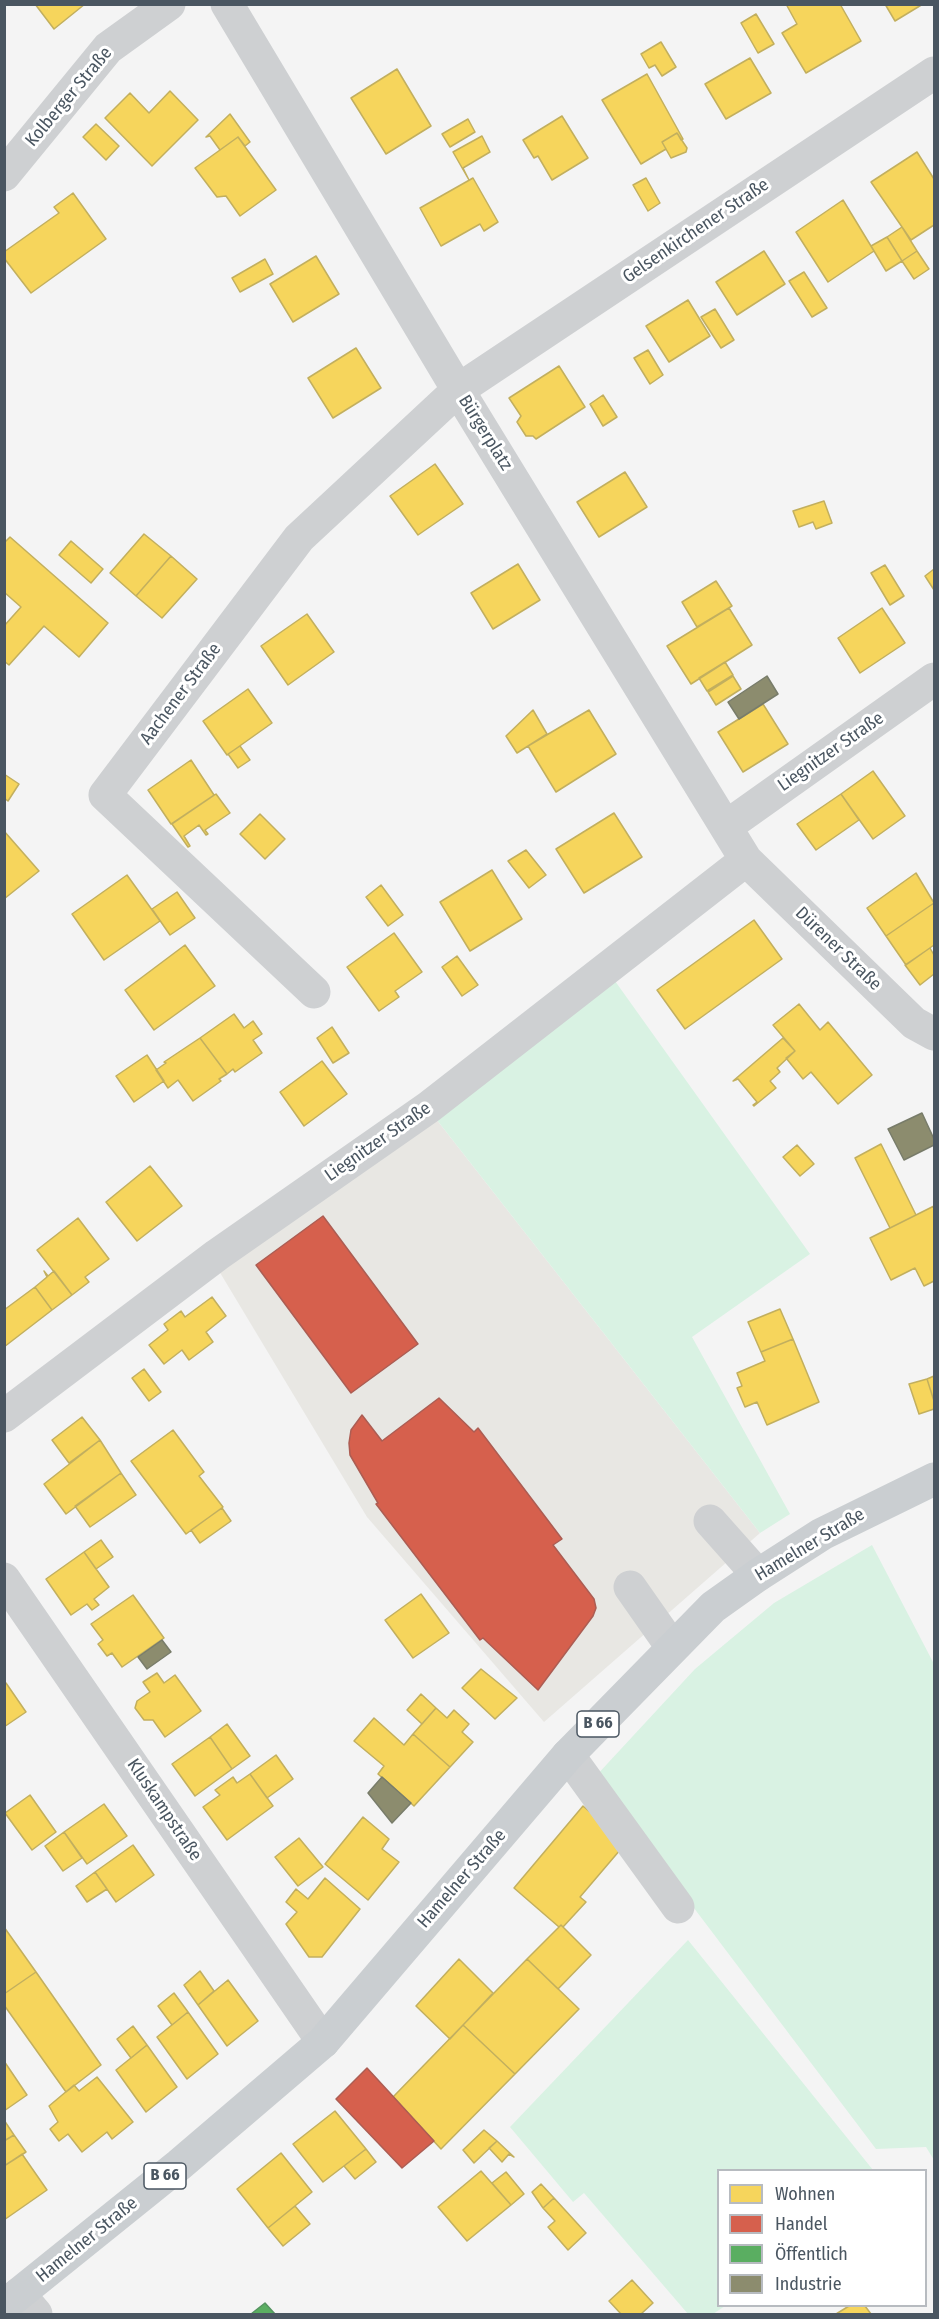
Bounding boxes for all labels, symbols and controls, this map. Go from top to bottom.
street label: Kolberger Straße [21,43,117,151]
street label: Gelsenkirchener Straße [619,174,773,288]
street label: Bürgerplatz [453,391,517,475]
street label: Aachener Straße [136,639,226,749]
street label: Liegnitzer Straße [774,708,888,796]
street label: Dürener Straße [790,903,886,995]
street label: Liegnitzer Straße [321,1098,435,1186]
street label: Hamelner Straße [751,1504,869,1586]
road number: B 66 [577,1711,619,1737]
street label: Kluskampstraße [122,1755,206,1865]
street label: Hamelner Straße [413,1825,511,1933]
road number: B 66 [144,2163,186,2189]
legend [717,2169,927,2307]
text: Wohnen [775,2183,835,2205]
street label: Hamelner Straße [32,2193,142,2287]
text: Handel [775,2213,828,2235]
text: Öffentlich [775,2243,848,2265]
text: Industrie [775,2273,842,2295]

